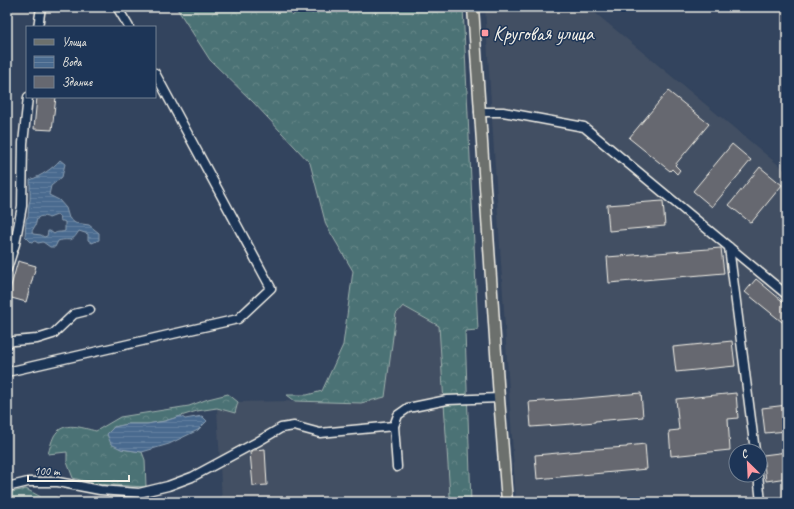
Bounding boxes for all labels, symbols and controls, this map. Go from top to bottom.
place label: Круговая улица [493,21,595,46]
legend [26,26,156,98]
marker: Круговая улица [480,28,490,38]
text: Улица [62,34,87,50]
text: Вода [62,54,83,70]
text: Здание [62,74,93,90]
north arrow [728,443,768,483]
text: С [739,446,751,461]
scale bar [28,457,129,483]
text: 100 m [34,463,61,479]

